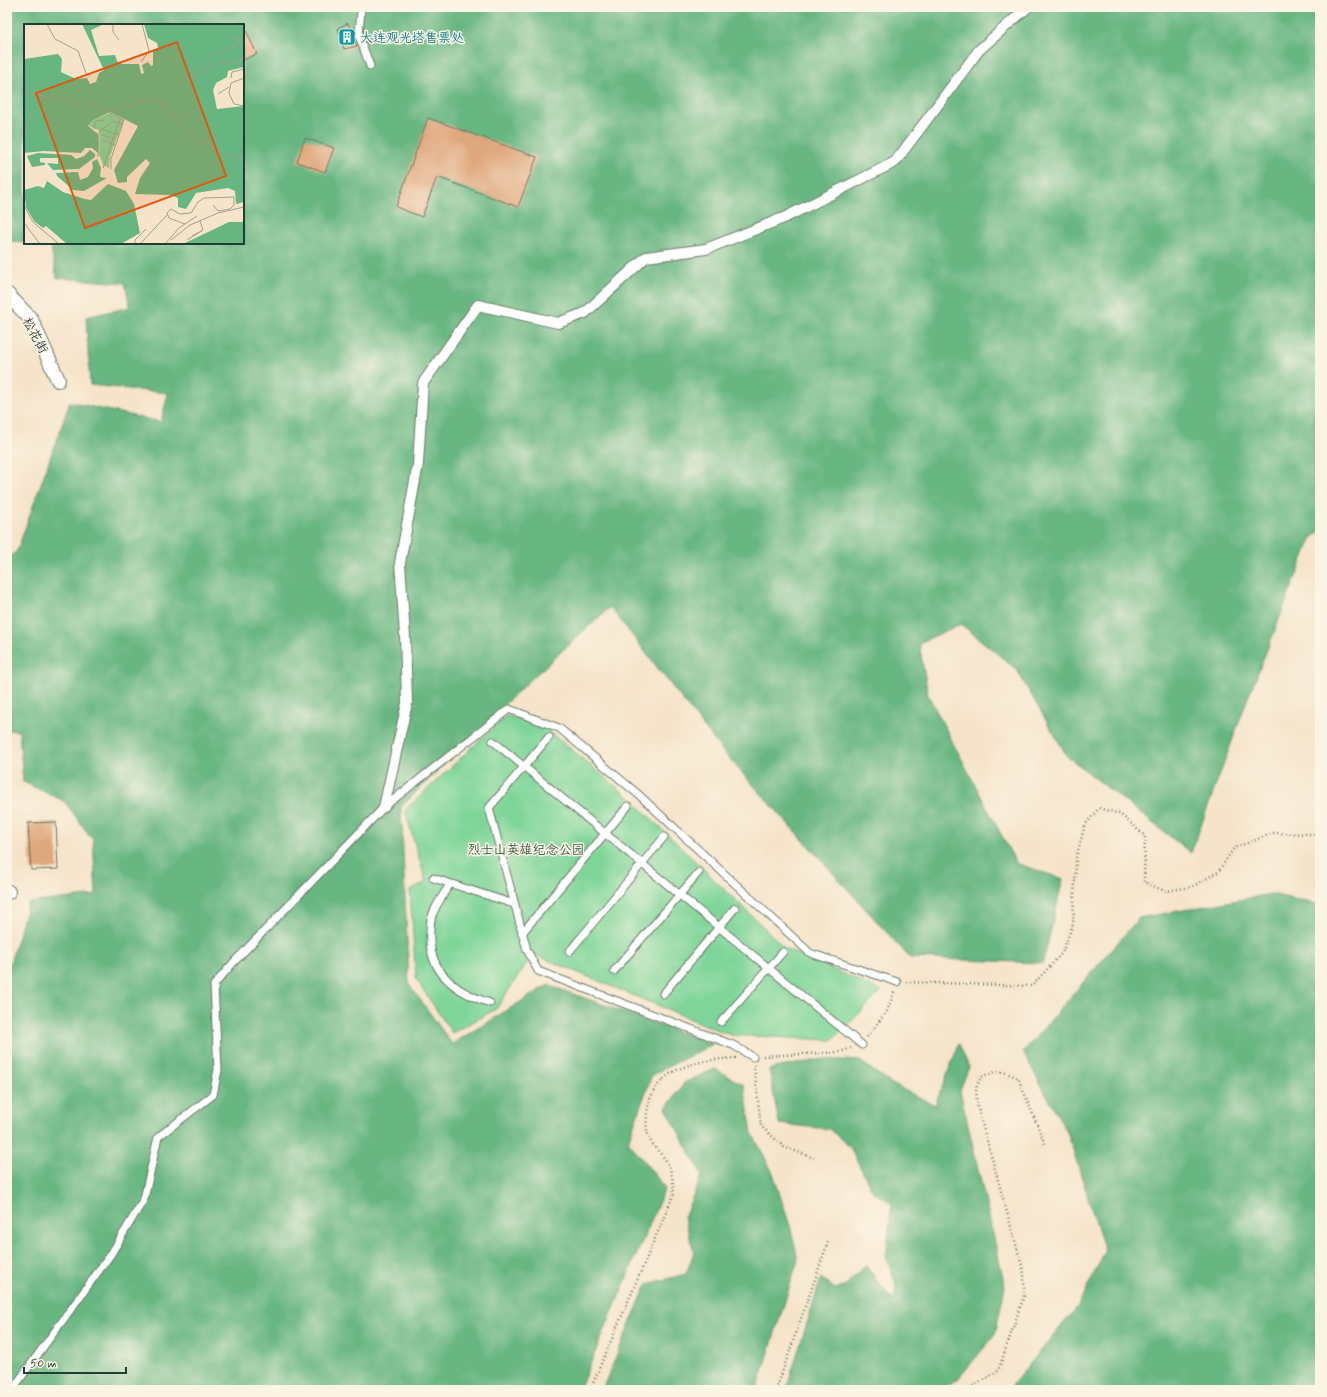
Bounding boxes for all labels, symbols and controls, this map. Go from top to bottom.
inset map [24,24,244,244]
building icon: 大连观光塔售票处 [337,27,357,47]
place label: 大连观光塔售票处 [360,30,464,47]
street label: 松花街 [18,314,51,357]
park label: 烈士山英雄纪念公园 [467,842,585,859]
scale bar [24,1349,126,1375]
text: 50 m [30,1356,57,1372]

